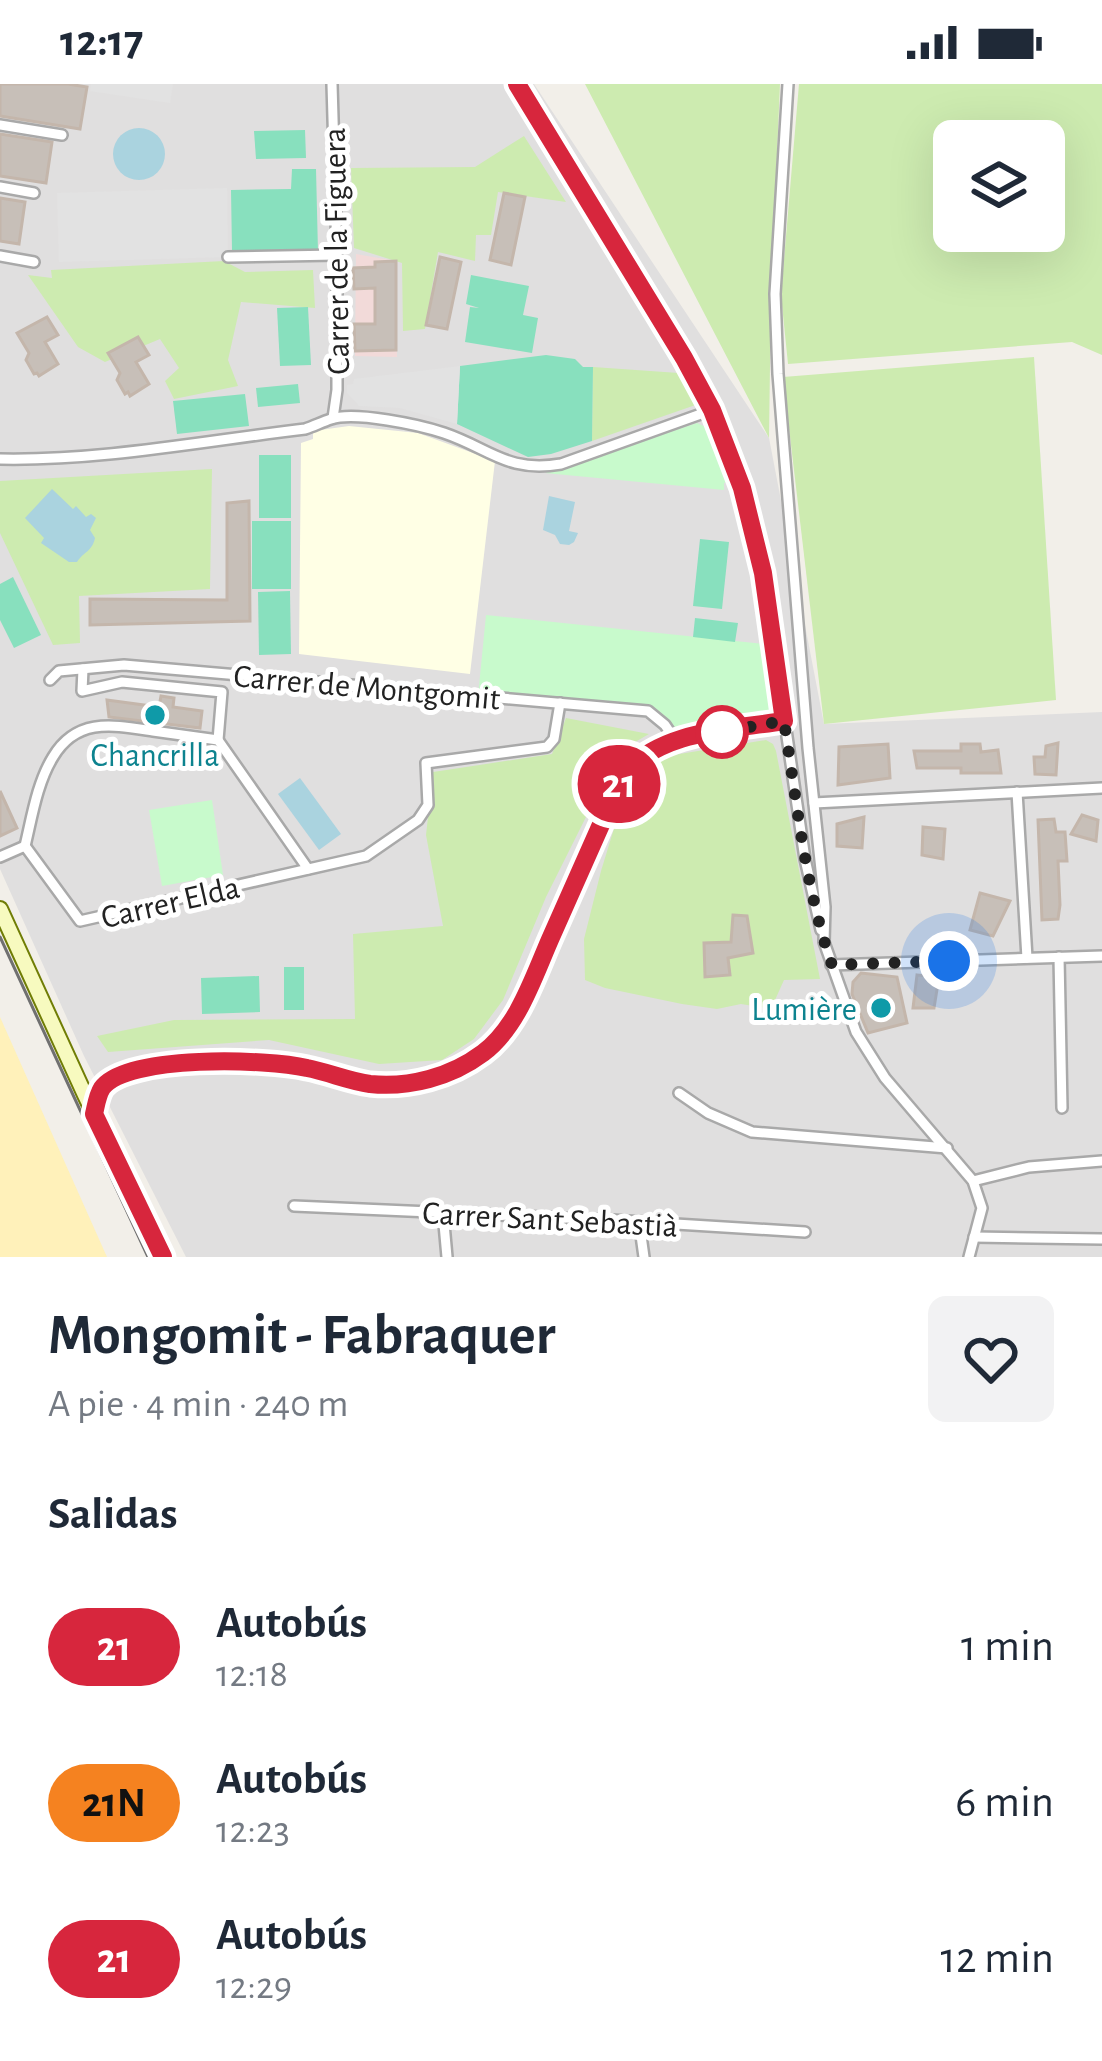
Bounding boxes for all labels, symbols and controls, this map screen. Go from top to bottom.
text: 12:17 [60,19,143,64]
map controls [933,120,1065,252]
button: layers [933,120,1065,252]
street label: Carrer de la Figuera [319,127,356,375]
street label: Carrer de Montgomit [232,660,502,717]
marker: Chancrilla [142,702,168,728]
unlabelled marker [697,707,747,757]
place label: Chancrilla [91,740,219,773]
line badge: 21 [565,745,673,823]
text: 21 [602,763,636,805]
street label: Carrer Elda [98,871,243,935]
your location [919,931,979,991]
place label: Lumière [751,994,857,1027]
marker: Lumière [868,995,894,1021]
street label: Carrer Sant Sebastià [421,1197,678,1244]
button: heart [928,1296,1054,1422]
text: Mongomit - Fabraquer [48,1307,555,1364]
text: A pie · 4 min · 240 m [48,1385,349,1424]
text: Salidas [48,1492,178,1537]
text: Autobús [216,1601,367,1646]
text: 1 min [961,1624,1054,1669]
text: 21 [97,1626,131,1668]
text: 12:18 [216,1655,288,1694]
text: Autobús [216,1757,367,1802]
text: 6 min [955,1780,1054,1825]
text: 21N [82,1782,146,1824]
text: 12:23 [216,1811,290,1850]
text: Autobús [216,1913,367,1958]
text: 12 min [941,1936,1054,1981]
text: 21 [97,1938,131,1980]
text: 12:29 [216,1967,292,2006]

